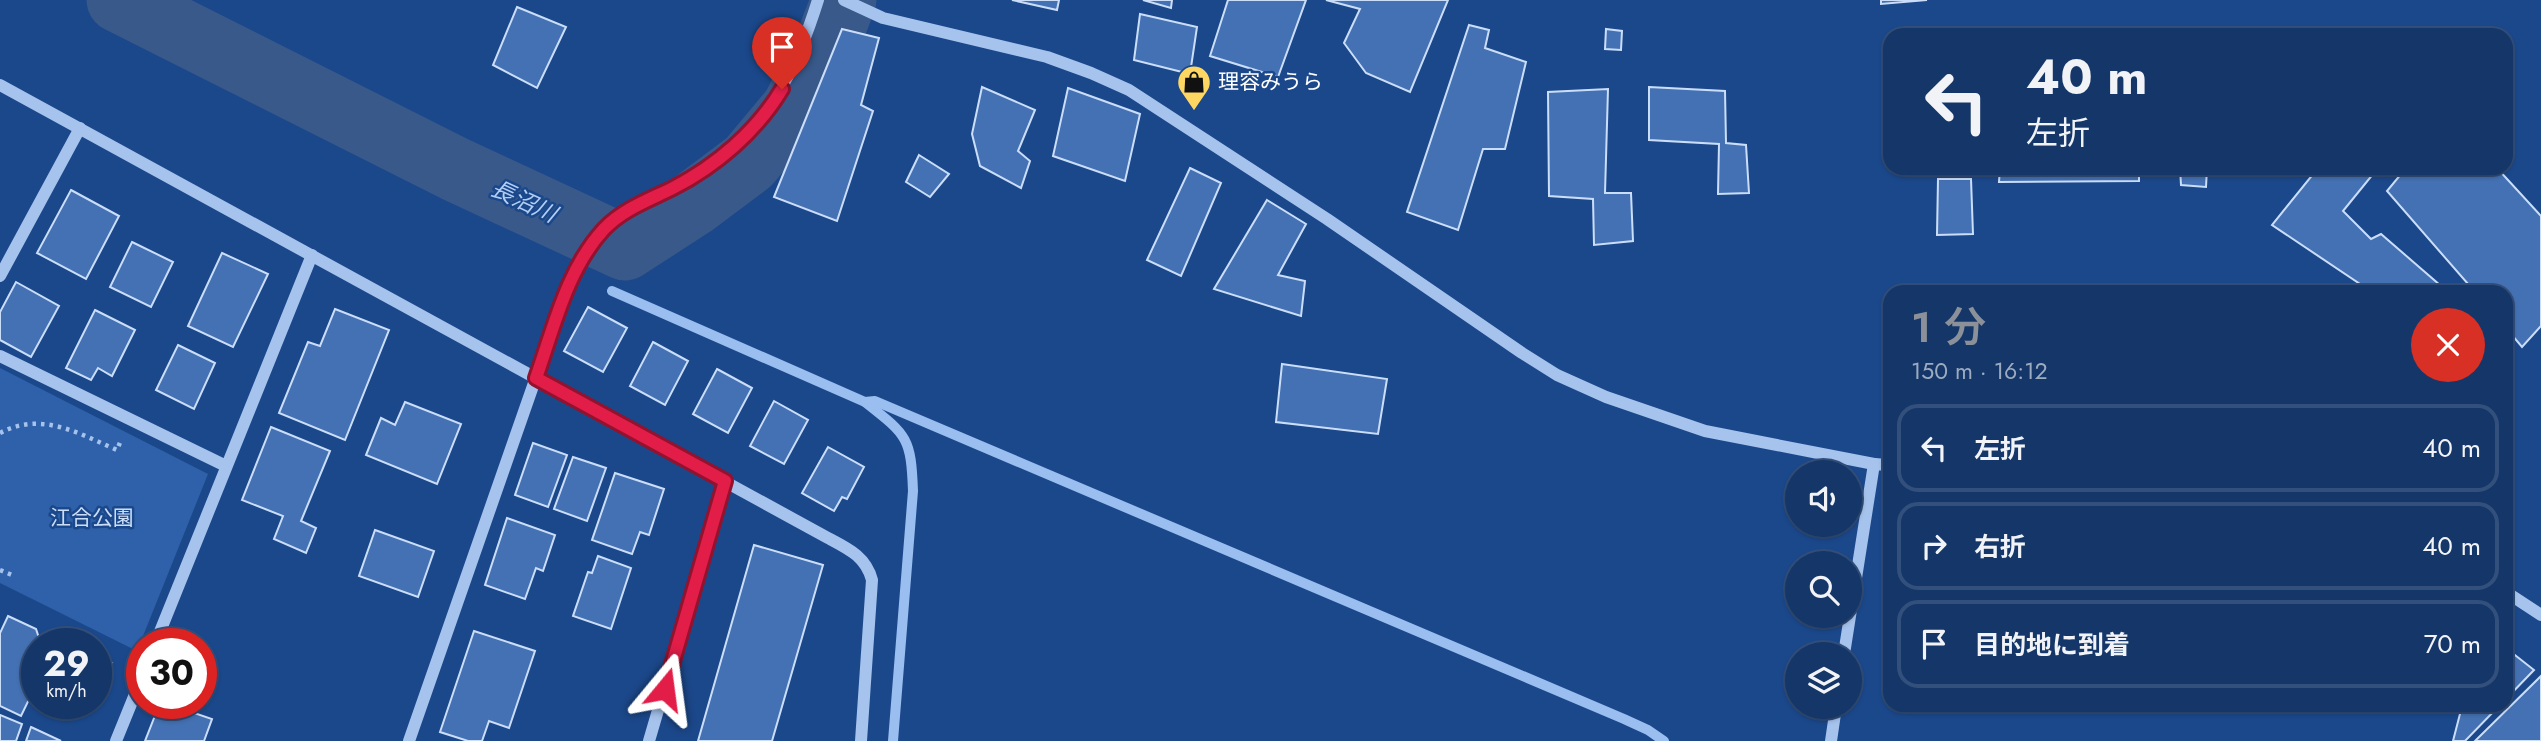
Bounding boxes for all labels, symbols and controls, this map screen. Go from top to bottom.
pin [752,17,812,89]
icon: arrive [763,28,801,66]
text: 40 m [2026,42,2148,112]
icon: left [1911,56,2002,147]
shop icon: 理容みうら [1175,63,1213,112]
place label: 理容みうら [1218,67,1323,97]
text: 左折 [2026,110,2090,156]
water label: 長沼川 [486,171,565,232]
text: 1 分 [1911,297,1986,358]
button: close [2411,308,2485,382]
text: 150 m · 16:12 [1911,354,2048,388]
icon: left [1915,429,1953,467]
text: 40 m [2422,429,2481,467]
text: 左折 [1974,430,2026,468]
map controls [1785,460,1862,719]
button: sound [1785,460,1862,537]
park label: 江合公園 [50,503,134,533]
icon: right [1915,527,1953,565]
text: 40 m [2422,527,2481,565]
text: 右折 [1974,528,2026,566]
button: search [1785,551,1862,628]
icon: arrive [1915,625,1953,663]
text: 70 m [2424,625,2481,663]
text: 目的地に到着 [1974,626,2130,664]
speed limit sign: 30 [126,628,217,719]
text: 29 [43,639,90,689]
button: layers [1785,642,1862,719]
position arrow [628,652,702,726]
text: km/h [46,678,87,704]

